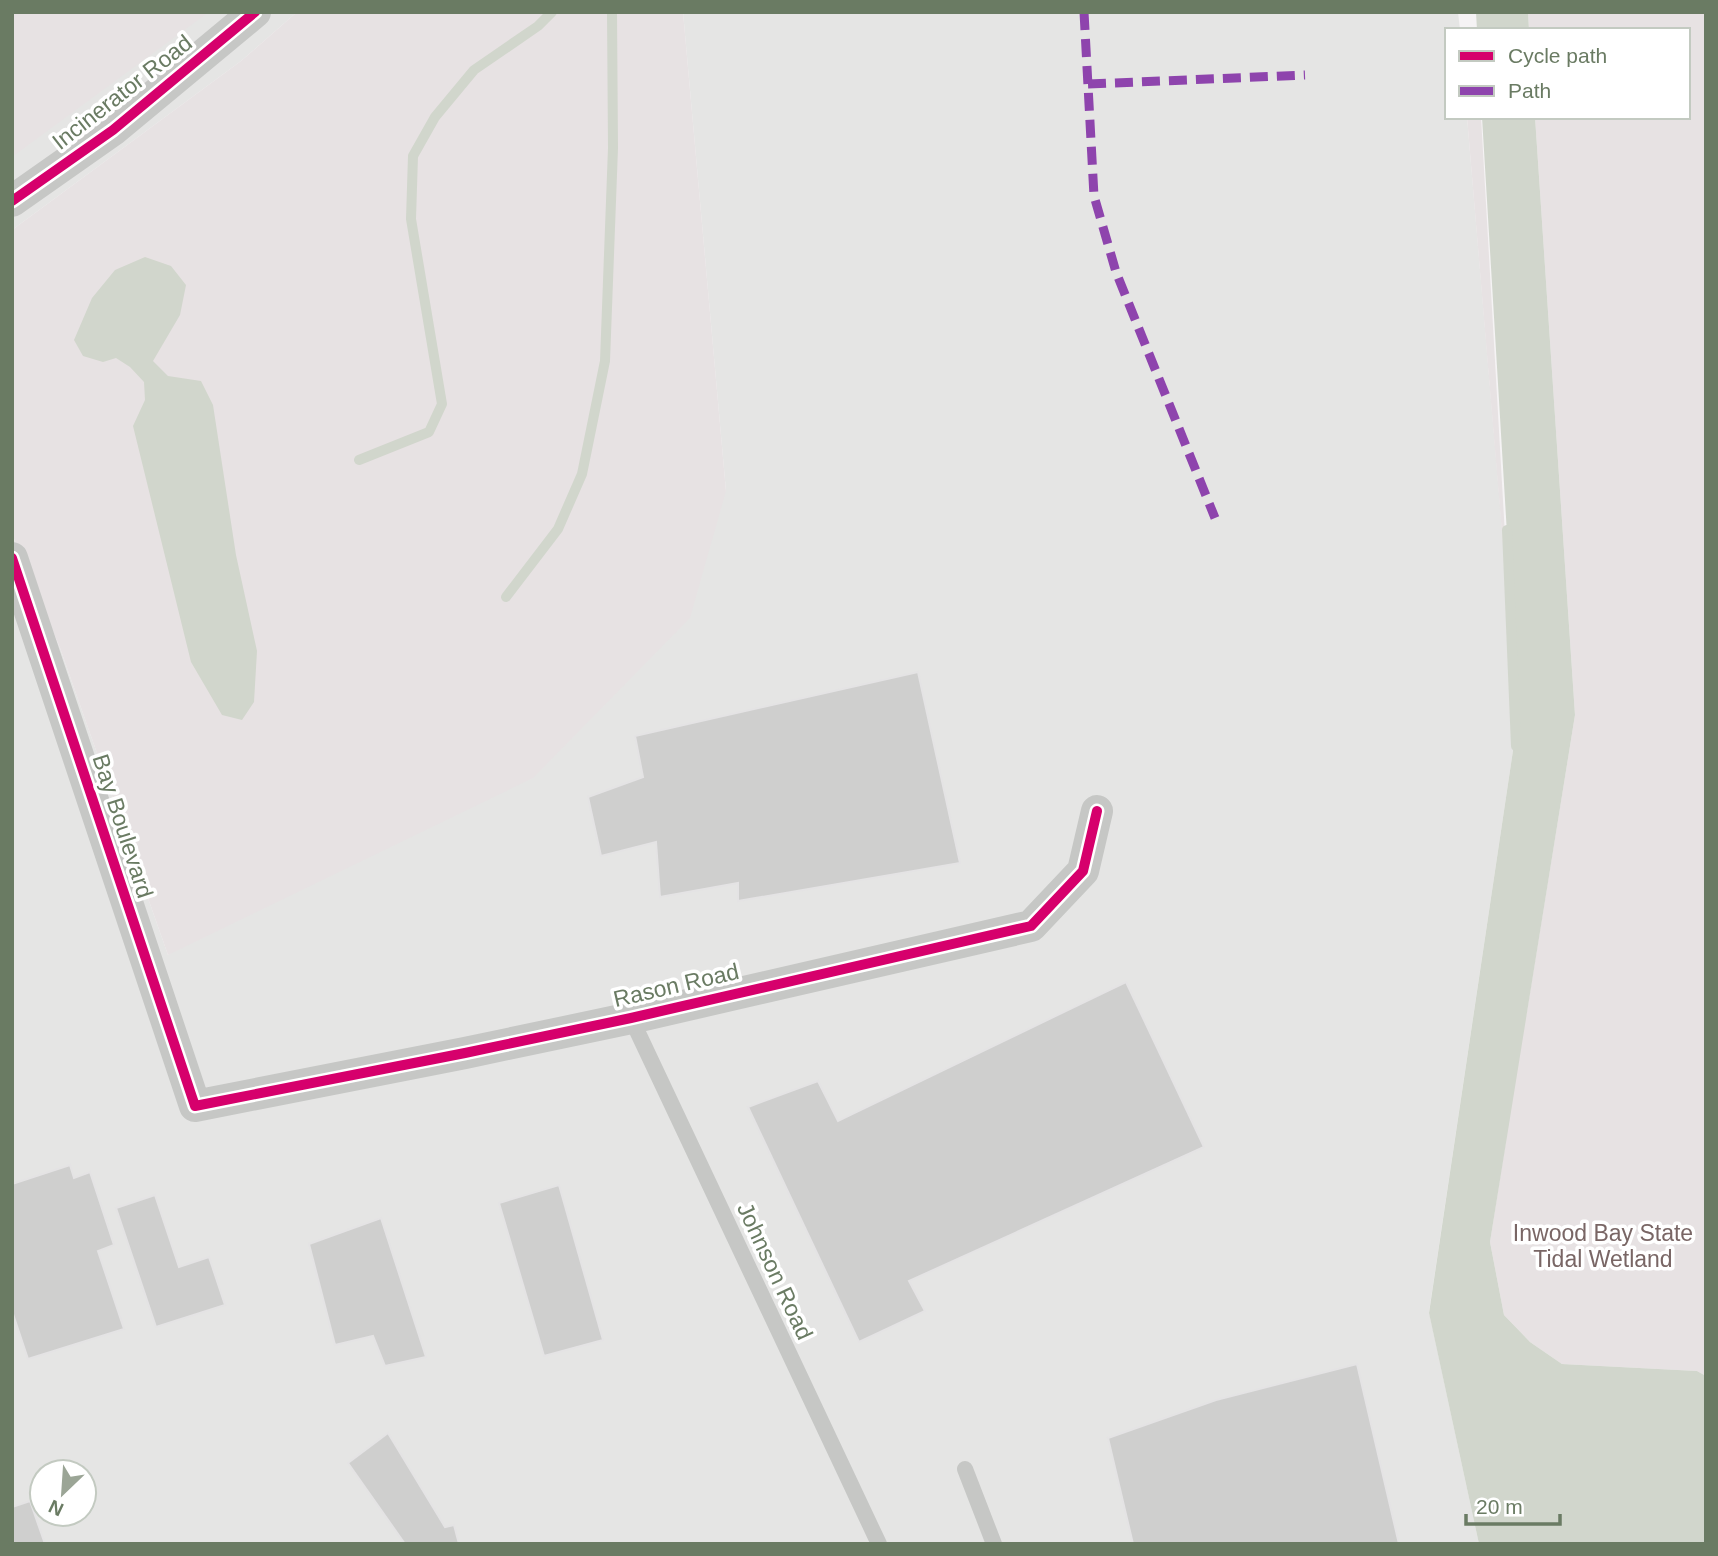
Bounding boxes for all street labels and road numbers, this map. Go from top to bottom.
street label: Incinerator Road [47,29,197,155]
street label: Bay Boulevard [88,751,158,901]
street label: Rason Road [611,958,741,1012]
street label: Johnson Road [732,1198,818,1344]

